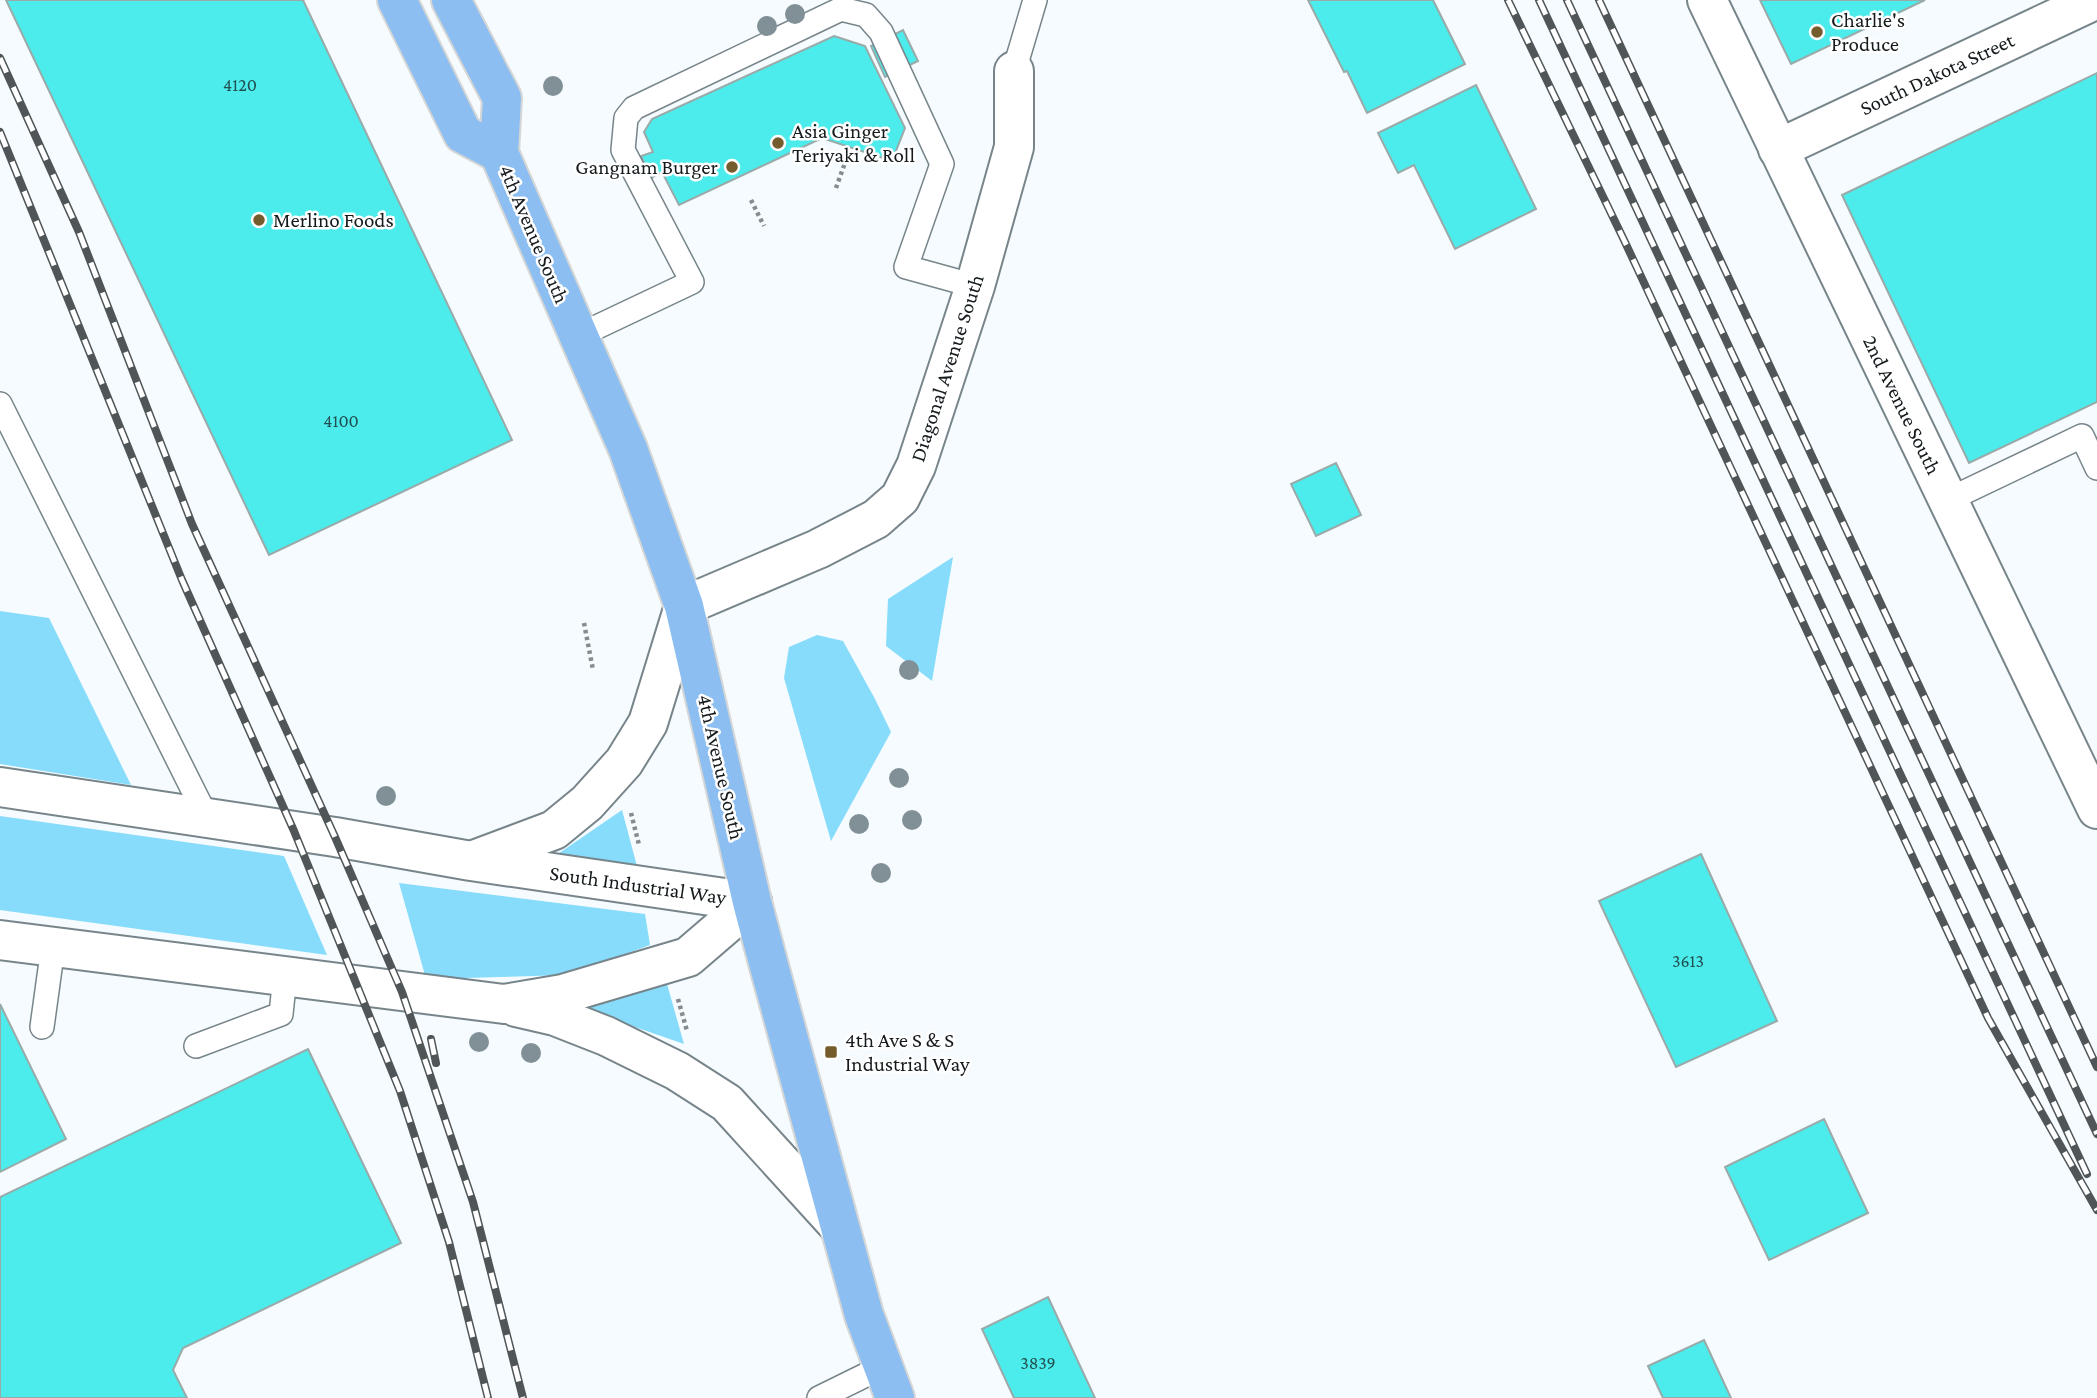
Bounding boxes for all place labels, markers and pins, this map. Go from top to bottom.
place label: Charlie's Produce [1831,8,1905,56]
marker: Charlie's Produce [1809,24,1825,40]
place label: Asia Ginger Teriyaki & Roll [792,119,915,167]
marker: Asia Ginger Teriyaki & Roll [770,135,786,151]
place label: Gangnam Burger [575,155,719,179]
marker: Gangnam Burger [724,159,740,175]
place label: Merlino Foods [273,208,394,232]
marker: Merlino Foods [251,212,267,228]
place label: 4th Ave S & S Industrial Way [845,1028,970,1076]
marker: 4th Ave S & S Industrial Way [823,1044,839,1060]

